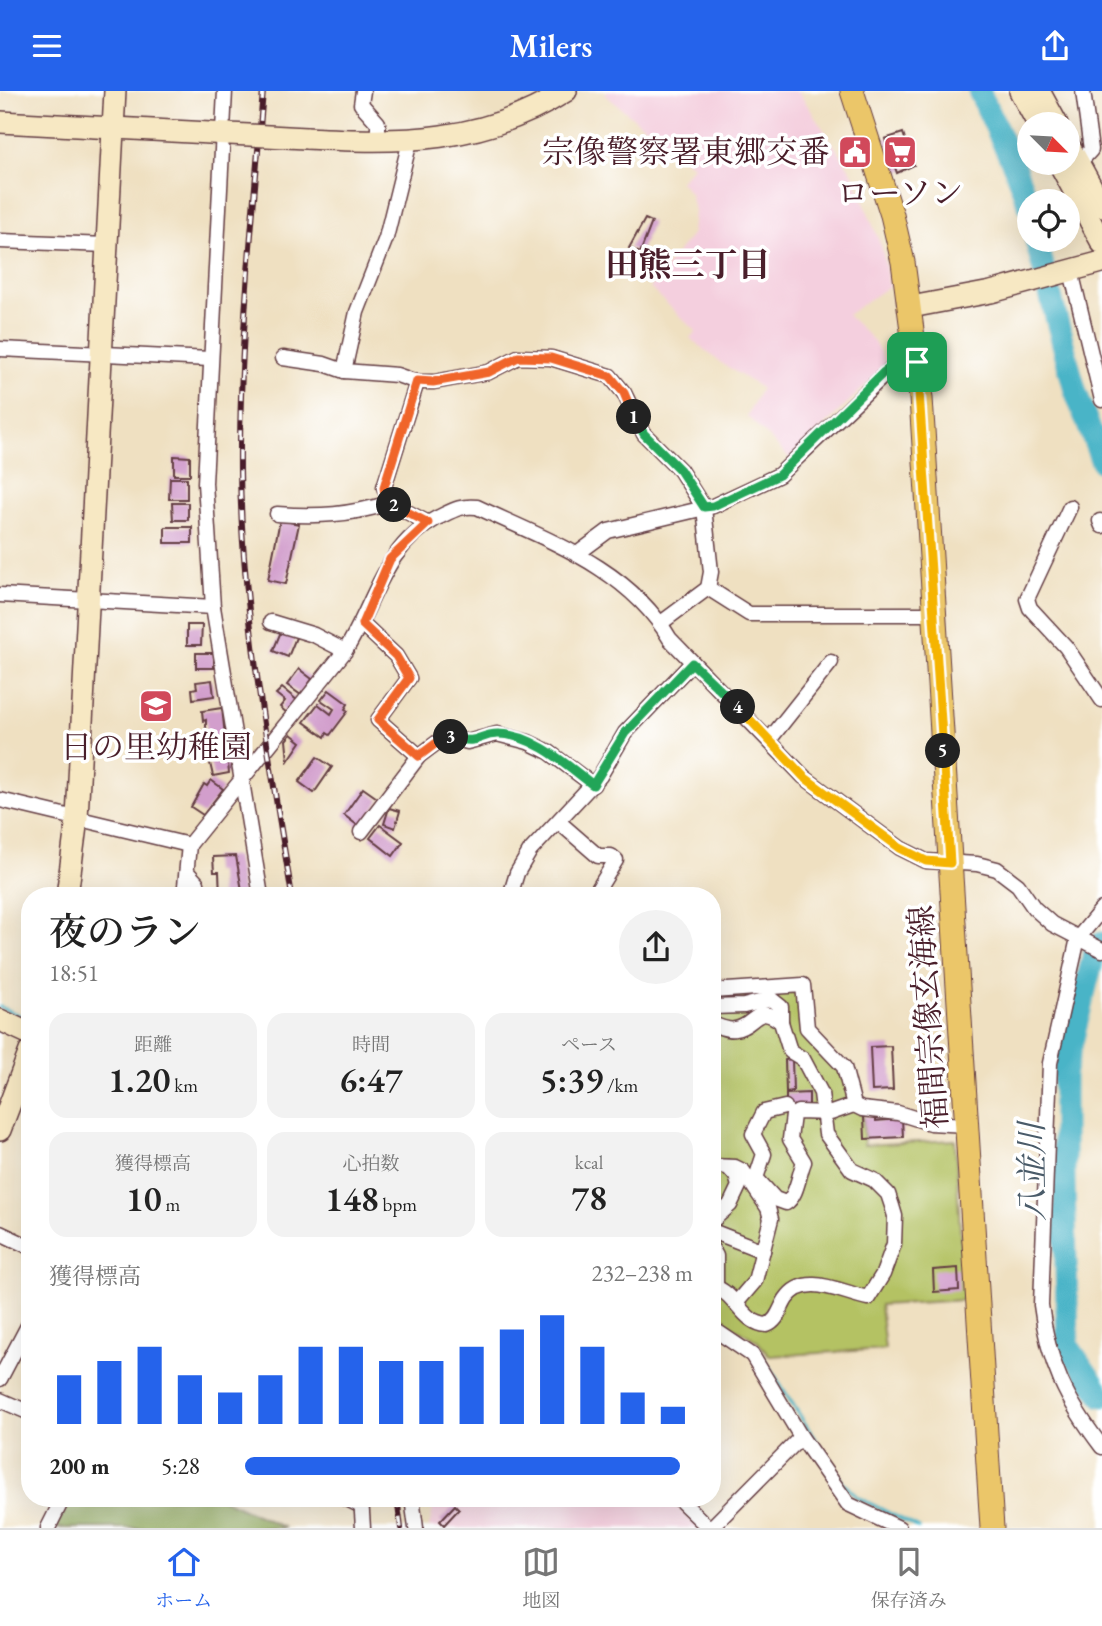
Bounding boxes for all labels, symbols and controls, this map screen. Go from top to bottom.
text: Milers [509,25,593,67]
icon: menu [28,27,66,65]
icon: share [1036,27,1074,65]
north arrow [1017,112,1080,175]
map controls [1017,112,1080,252]
place label: 宗像警察署東郷交番 [542,131,830,173]
public building icon: 宗像警察署東郷交番 [836,133,874,171]
supermarket icon: ローソン [881,133,919,171]
place label: ローソン [837,172,963,214]
button: locate [1017,189,1080,252]
district label: 田熊三丁目 [606,243,771,286]
pin [887,332,947,392]
icon: arrive [898,343,936,381]
pin: 1 [616,399,652,435]
text: 1 [628,404,639,429]
pin: 2 [376,487,412,523]
text: 2 [388,492,399,517]
school or university icon: 日の里幼稚園 [137,687,175,725]
pin: 4 [720,689,756,725]
text: 4 [732,694,743,719]
pin: 3 [434,719,468,755]
text: 3 [445,724,456,749]
place label: 日の里幼稚園 [60,726,252,768]
pin: 5 [926,733,960,769]
text: 5 [937,738,948,763]
street label: 福間宗像玄海線 [899,904,957,1130]
text: 夜のラン [49,907,201,956]
button: share [619,910,693,984]
text: 18:51 [49,958,99,988]
text: 距離 [134,1032,172,1057]
text: 時間 [352,1032,390,1057]
text: ペース [561,1032,617,1057]
text: 1.20 [108,1057,170,1102]
text: 6:47 [339,1057,403,1102]
text: 5:39 [540,1057,603,1102]
text: km [170,1073,198,1098]
text: /km [603,1073,638,1098]
water label: 八並川 [1010,1119,1054,1222]
text: kcal [575,1150,603,1175]
text: 獲得標高 [115,1151,191,1176]
text: 心拍数 [342,1151,400,1176]
text: 78 [571,1175,607,1220]
text: 10 [126,1176,162,1221]
text: 148 [325,1176,379,1221]
text: m [162,1192,180,1217]
text: bpm [379,1192,417,1217]
text: 232–238 m [592,1258,693,1288]
text: 獲得標高 [49,1261,141,1291]
text: 200 m [49,1451,110,1481]
text: 5:28 [161,1451,200,1481]
tab: ホーム [155,1543,212,1613]
tab: 地図 [522,1543,561,1613]
tab: 保存済み [871,1543,947,1613]

